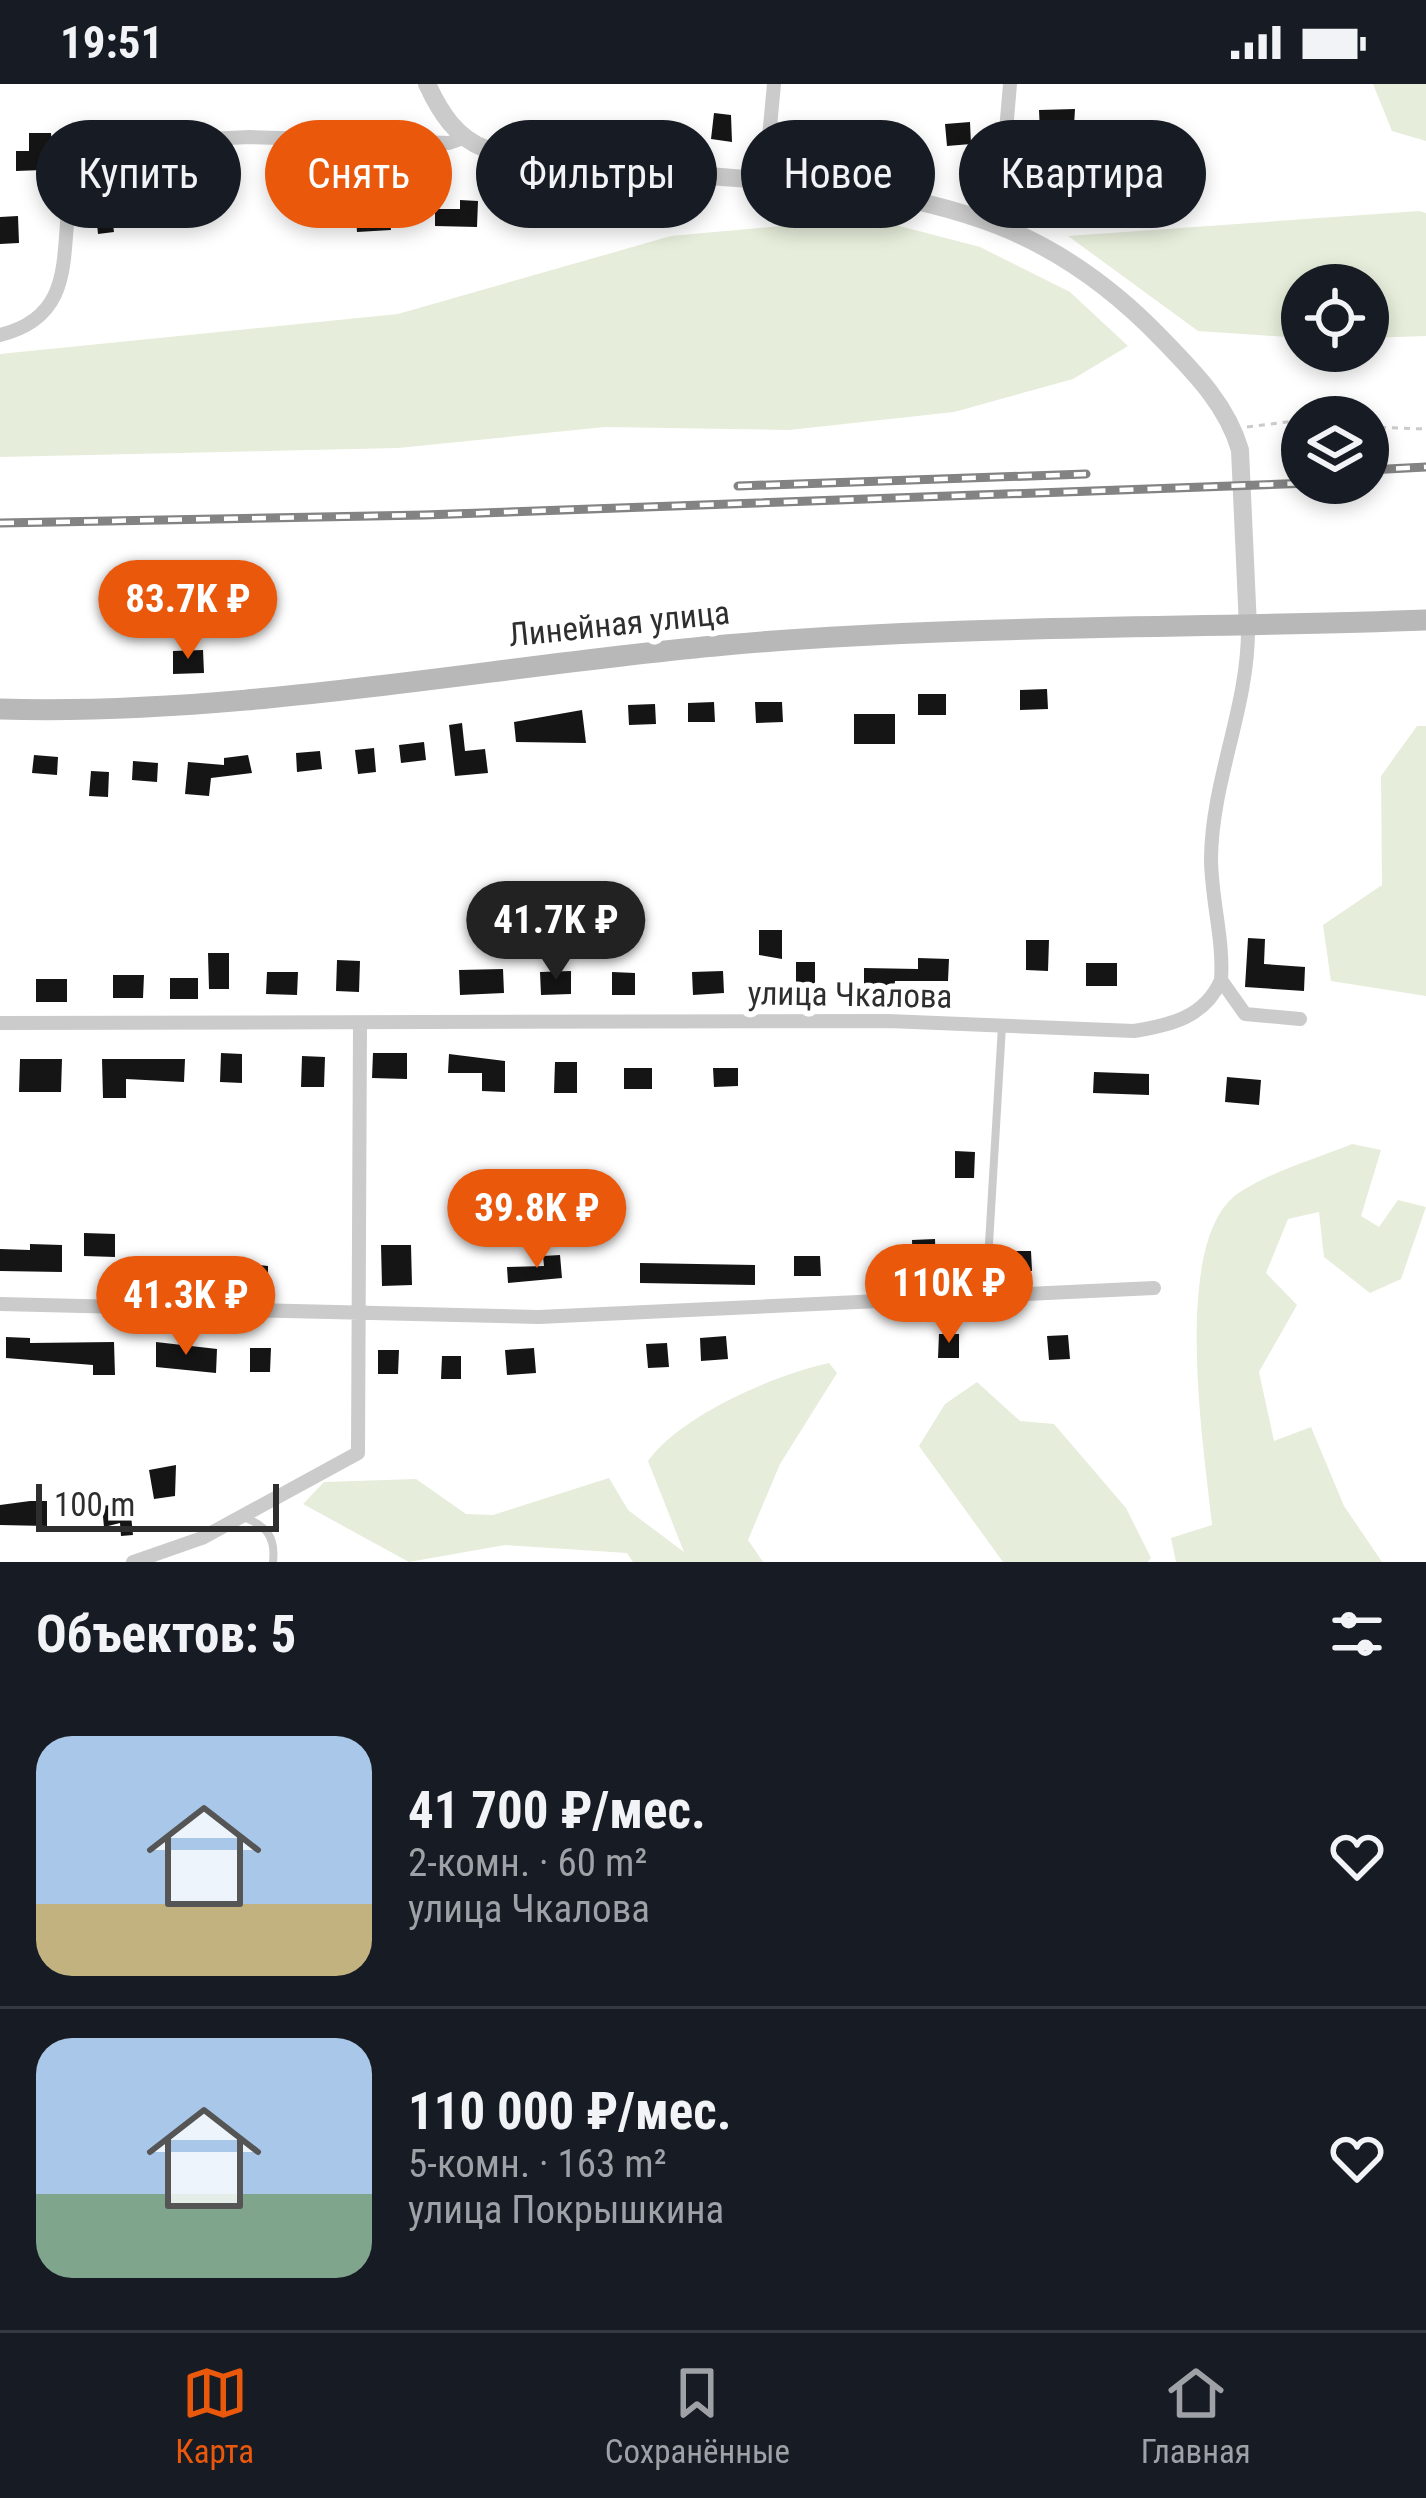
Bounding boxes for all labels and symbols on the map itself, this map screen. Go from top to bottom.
pin: 83.7K ₽ [77,560,299,662]
street label: Линейная улица [507,592,732,654]
pin: 41.7K ₽ [445,881,667,983]
street label: улица Чкалова [747,973,953,1016]
pin: 39.8K ₽ [426,1169,648,1271]
pin: 110K ₽ [851,1244,1047,1346]
pin: 41.3K ₽ [75,1256,297,1358]
scale bar [36,1478,279,1531]

